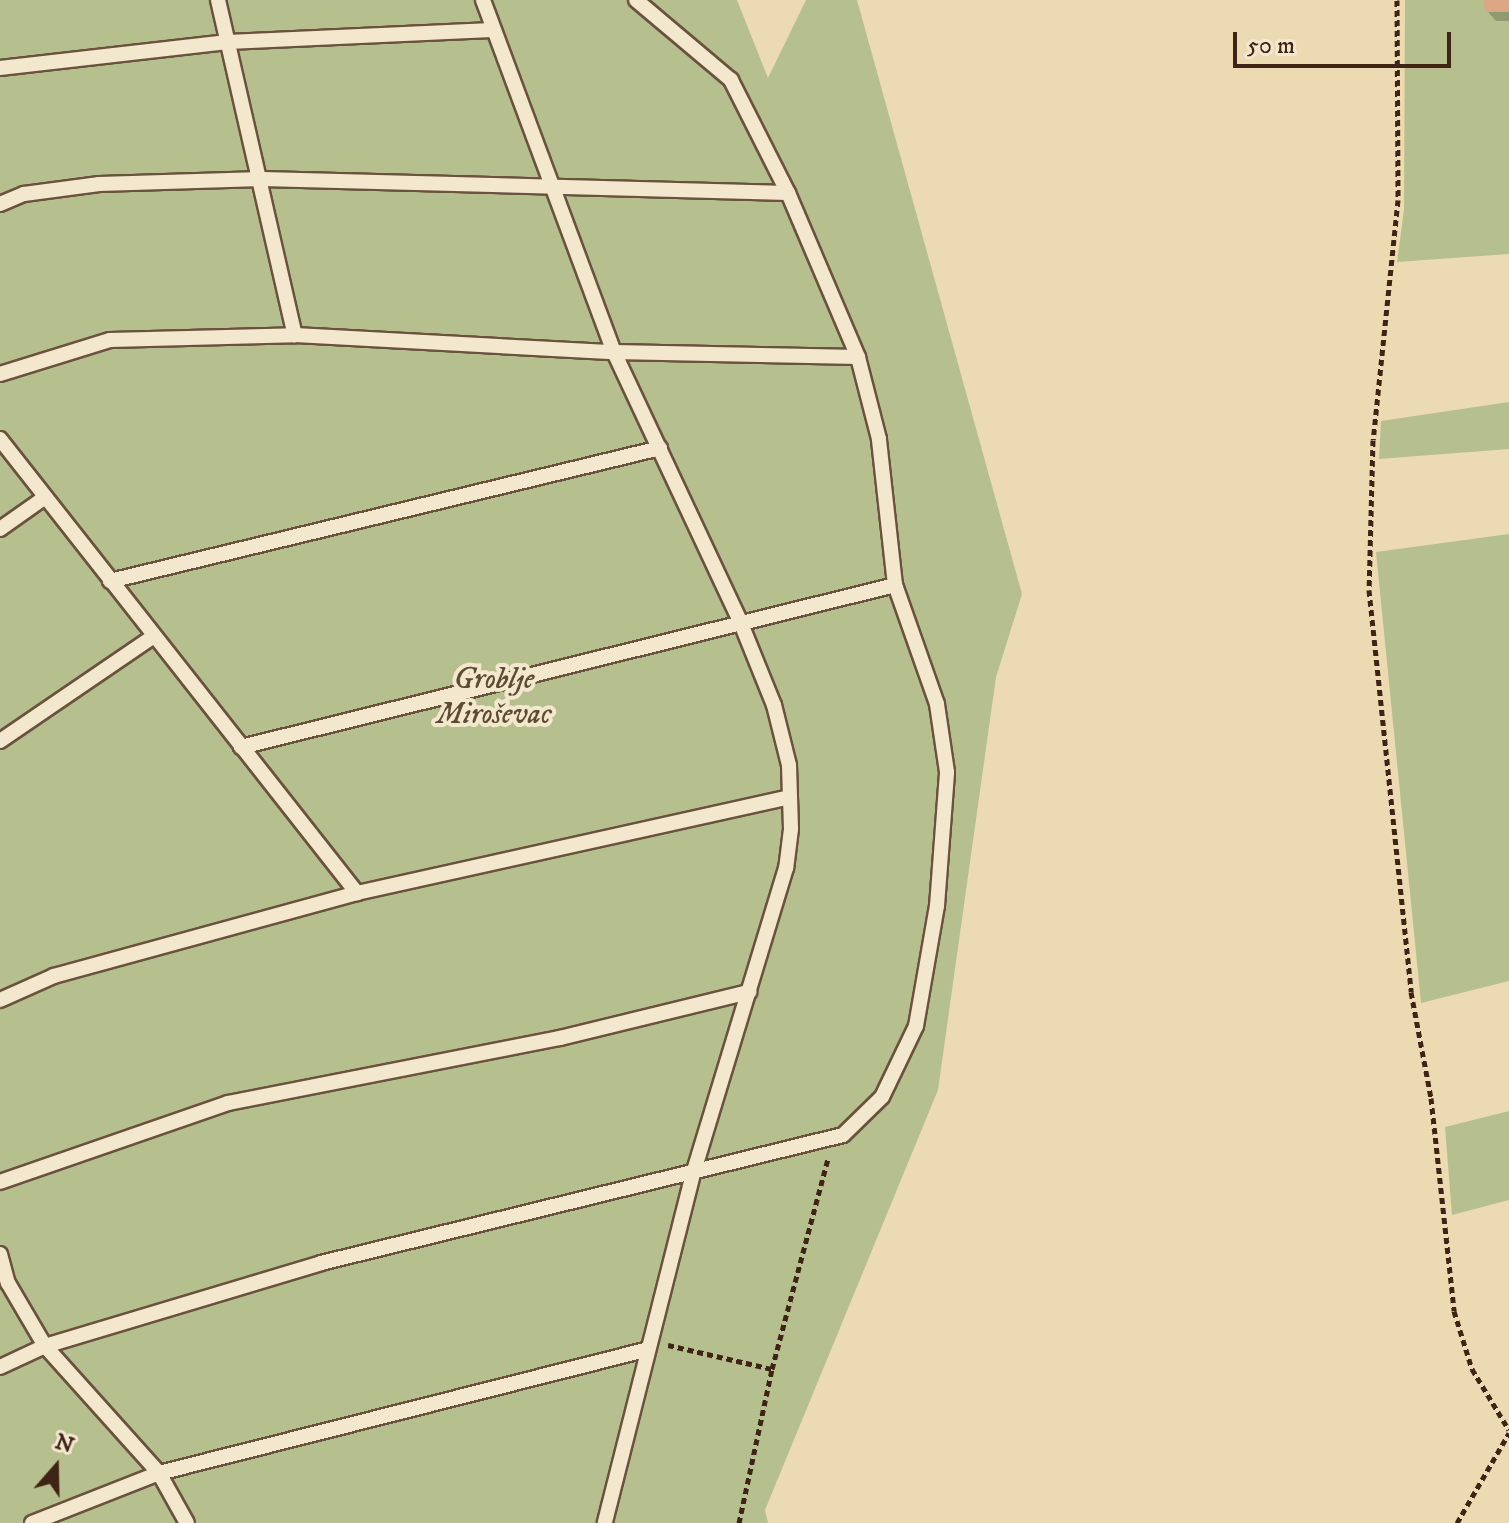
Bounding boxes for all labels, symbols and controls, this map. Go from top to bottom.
scale bar [1237,16,1455,66]
text: 50 m [1247,31,1295,61]
park label: Groblje Miroševac [437,662,551,732]
north arrow [16,1427,96,1507]
text: N [51,1428,77,1460]

